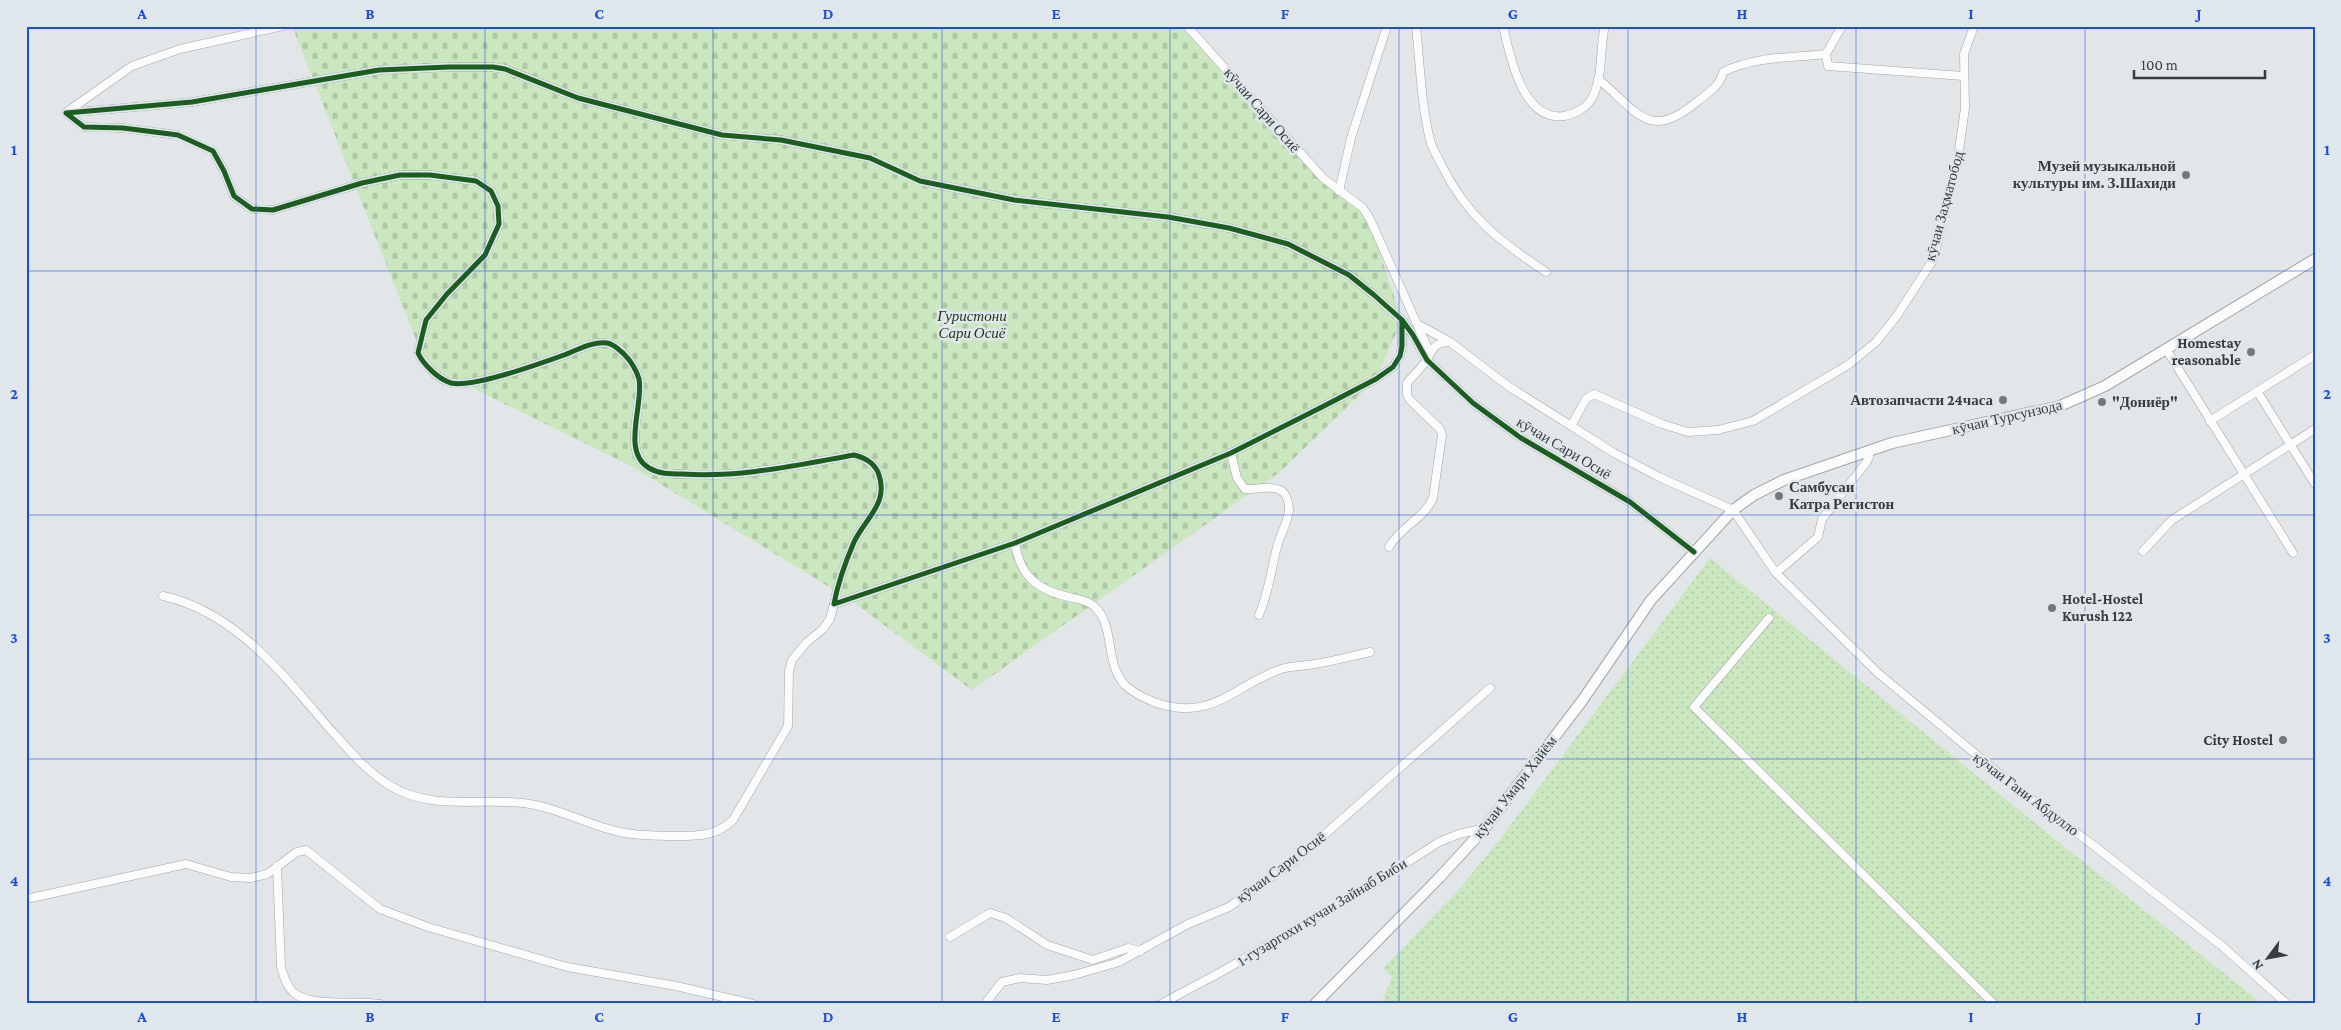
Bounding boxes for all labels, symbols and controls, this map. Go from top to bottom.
text: A [136,5,147,22]
text: B [365,5,375,22]
text: C [594,5,604,22]
text: D [822,5,834,22]
text: E [1051,5,1061,22]
text: F [1281,5,1290,22]
text: G [1508,5,1518,22]
text: H [1737,5,1748,22]
text: I [1968,5,1974,22]
text: J [2194,5,2202,22]
scale bar [2134,48,2265,80]
text: 100 m [2141,57,2178,73]
street label: кӯчаи Сари Осиё [1221,64,1303,156]
text: 1 [11,141,17,158]
text: 1 [2324,141,2330,158]
street label: кӯчаи Заҳматобод [1922,149,1966,263]
place label: Музей музыкальной культуры им. З.Шахиди [2013,158,2176,191]
marker: Музей музыкальной культуры им. З.Шахиди [2180,169,2192,181]
park label: Гуристони Сари Осиё [936,308,1007,341]
place label: Homestay reasonable [2172,335,2242,368]
marker: Homestay reasonable [2245,346,2257,358]
text: 2 [10,385,18,402]
text: 2 [2323,385,2331,402]
place label: Автозапчасти 24часа [1850,392,1993,408]
marker: Автозапчасти 24часа [1997,394,2009,406]
place label: "Дониёр" [2112,394,2178,410]
street label: кӯчаи Турсунзода [1950,396,2064,437]
marker: "Дониёр" [2096,396,2108,408]
street label: кӯчаи Сари Осиё [1514,414,1614,483]
place label: Самбусаи Катра Регистон [1789,479,1894,512]
marker: Самбусаи Катра Регистон [1773,490,1785,502]
place label: Hotel-Hostel Kurush 122 [2062,591,2144,624]
marker: Hotel-Hostel Kurush 122 [2046,602,2058,614]
text: 3 [10,629,18,646]
text: 3 [2323,629,2331,646]
street label: кӯчаи Умари Хайём [1470,732,1560,841]
place label: City Hostel [2203,732,2274,748]
marker: City Hostel [2277,734,2289,746]
street label: кӯчаи Гани Абдулло [1970,749,2082,839]
street label: кӯчаи Сари Осиё [1233,828,1329,906]
street label: 1-гузаргохи кучаи Зайнаб Биби [1234,855,1410,969]
text: 4 [10,872,19,889]
text: 4 [2323,872,2332,889]
north arrow [2244,932,2294,982]
text: N [2247,956,2266,973]
text: A [136,1008,147,1025]
text: B [365,1008,375,1025]
text: C [594,1008,604,1025]
text: D [822,1008,834,1025]
text: E [1051,1008,1061,1025]
text: F [1281,1008,1290,1025]
text: G [1508,1008,1518,1025]
text: H [1737,1008,1748,1025]
text: I [1968,1008,1974,1025]
text: J [2194,1008,2202,1025]

